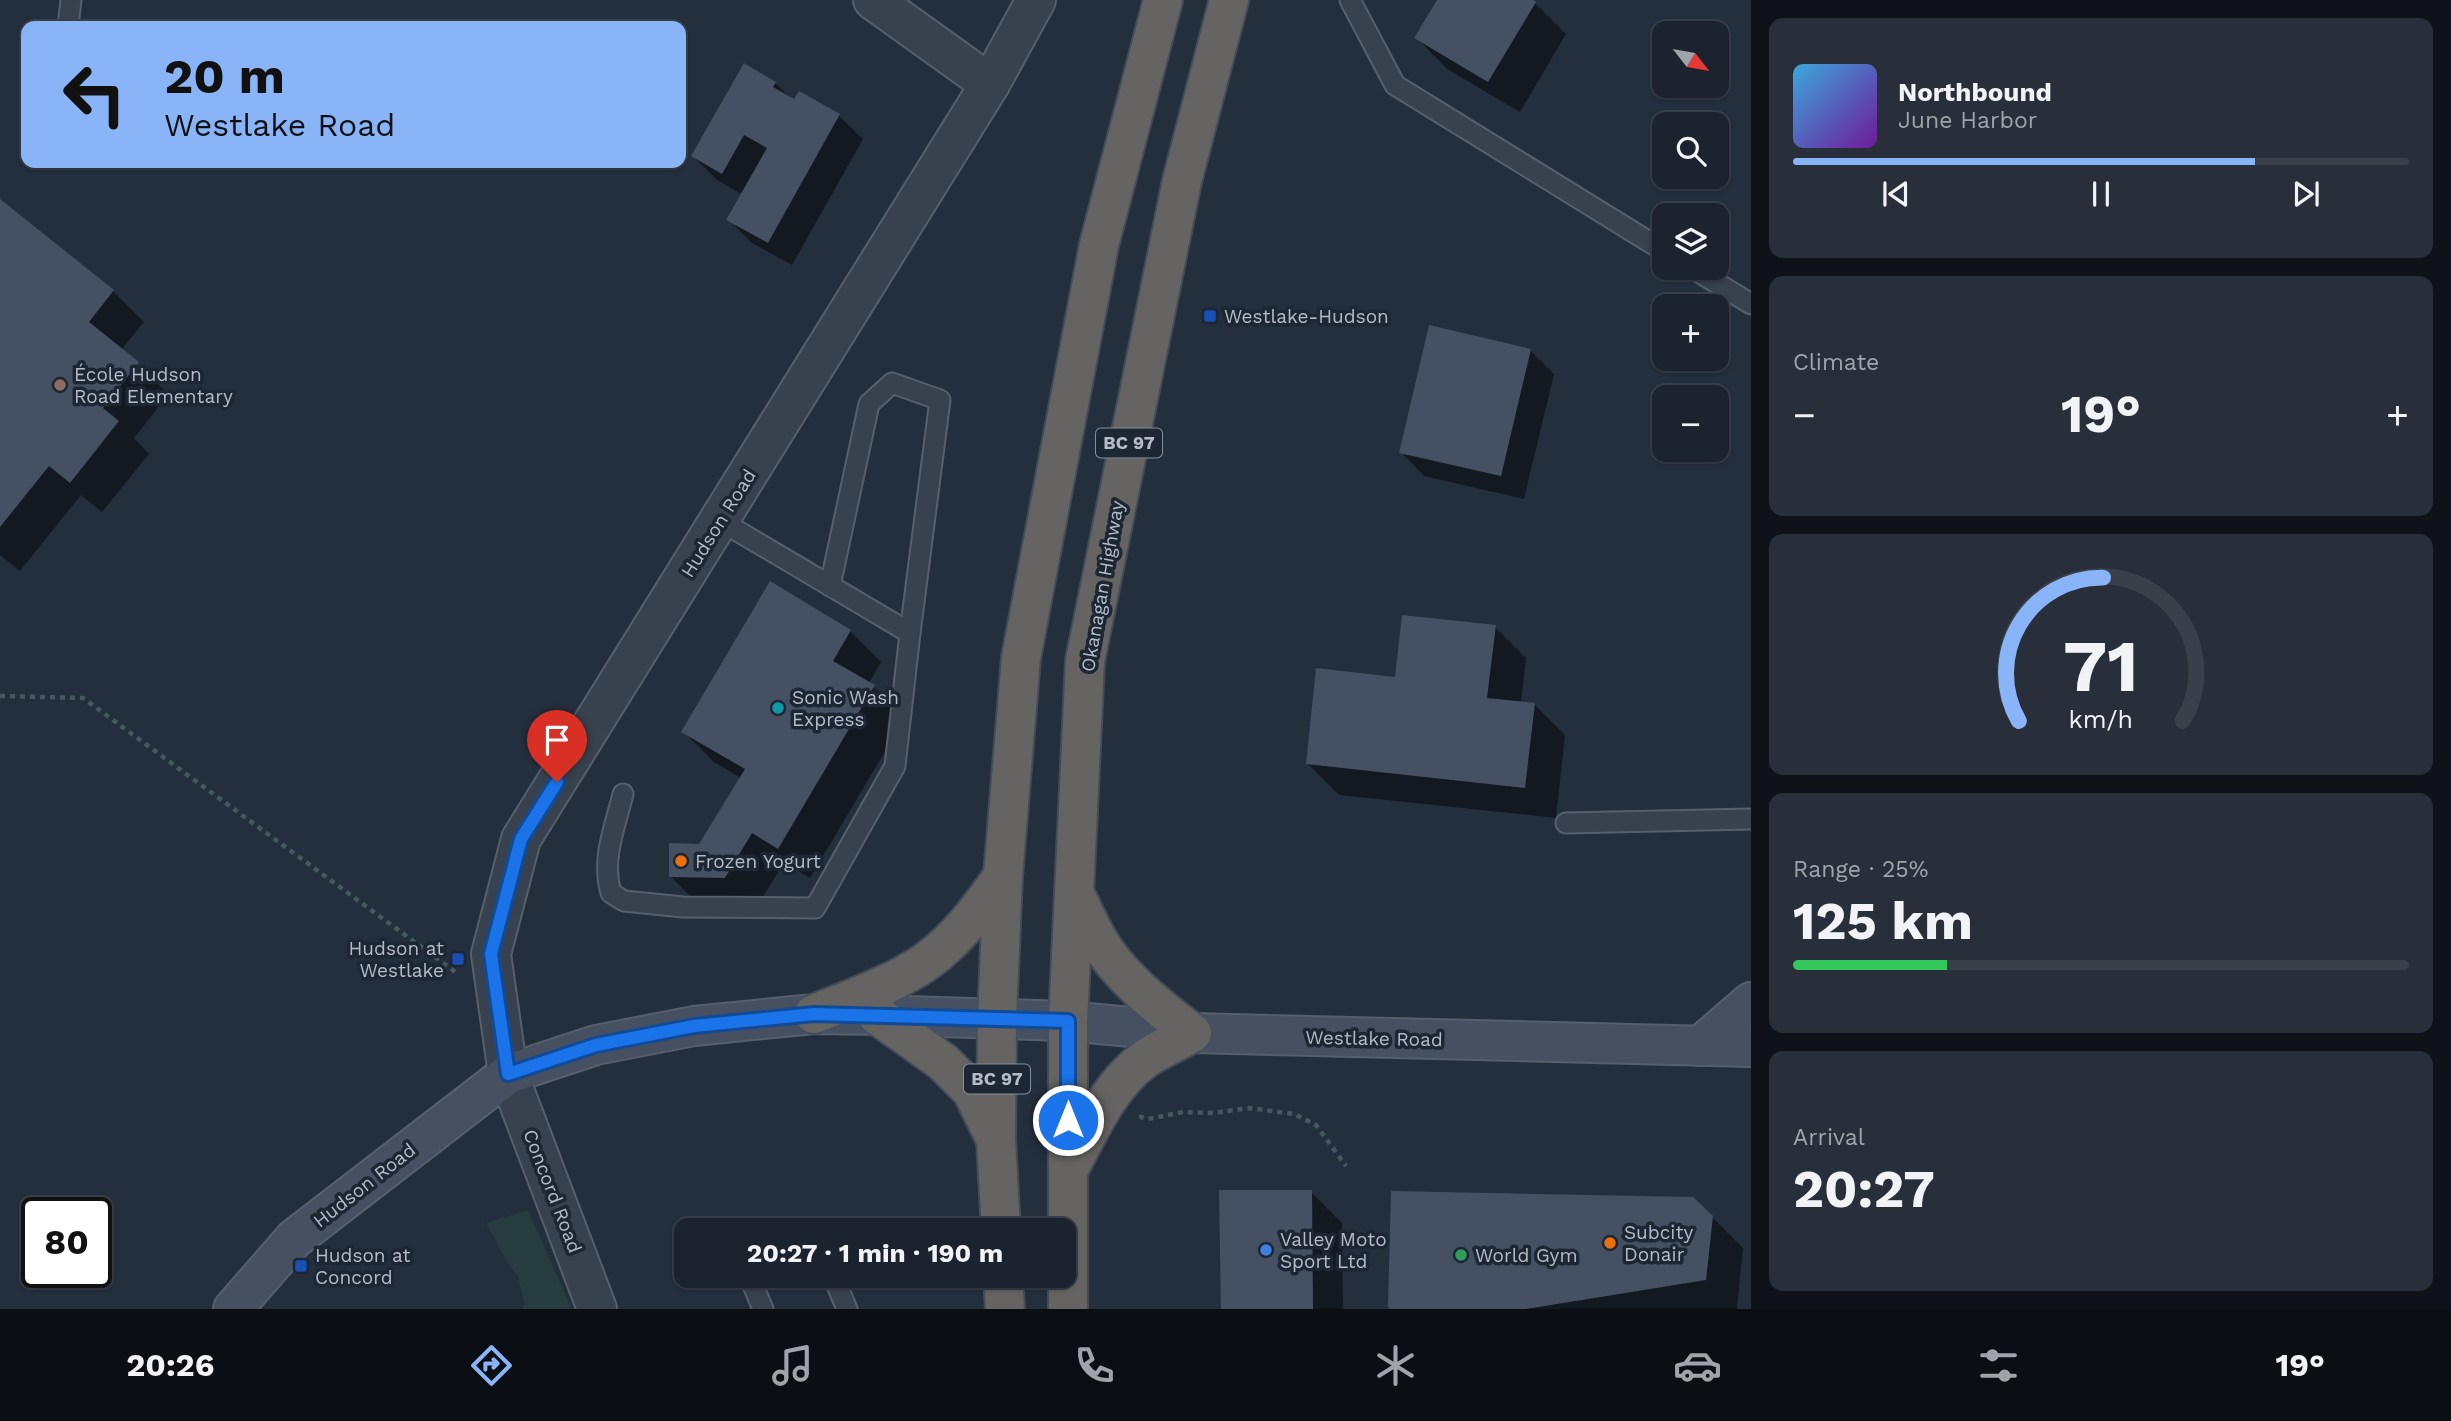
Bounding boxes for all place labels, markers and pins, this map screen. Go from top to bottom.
place label: Westlake-Hudson [1224,305,1389,328]
marker: Westlake-Hudson [1202,308,1218,324]
place label: École Hudson Road Elementary [74,363,233,408]
marker: École Hudson Road Elementary [52,377,68,393]
place label: Sonic Wash Express [792,686,899,731]
marker: Sonic Wash Express [770,700,786,716]
pin [527,710,587,782]
place label: Frozen Yogurt [695,850,821,873]
marker: Frozen Yogurt [673,853,689,869]
place label: Hudson at Westlake [349,937,444,982]
marker: Hudson at Westlake [450,951,466,967]
place label: Subcity Donair [1624,1221,1693,1266]
place label: Valley Moto Sport Ltd [1280,1228,1387,1273]
marker: Subcity Donair [1602,1235,1618,1251]
marker: Valley Moto Sport Ltd [1258,1242,1274,1258]
place label: Hudson at Concord [315,1244,410,1289]
place label: World Gym [1475,1244,1578,1267]
marker: World Gym [1453,1247,1469,1263]
marker: Hudson at Concord [293,1258,309,1274]

